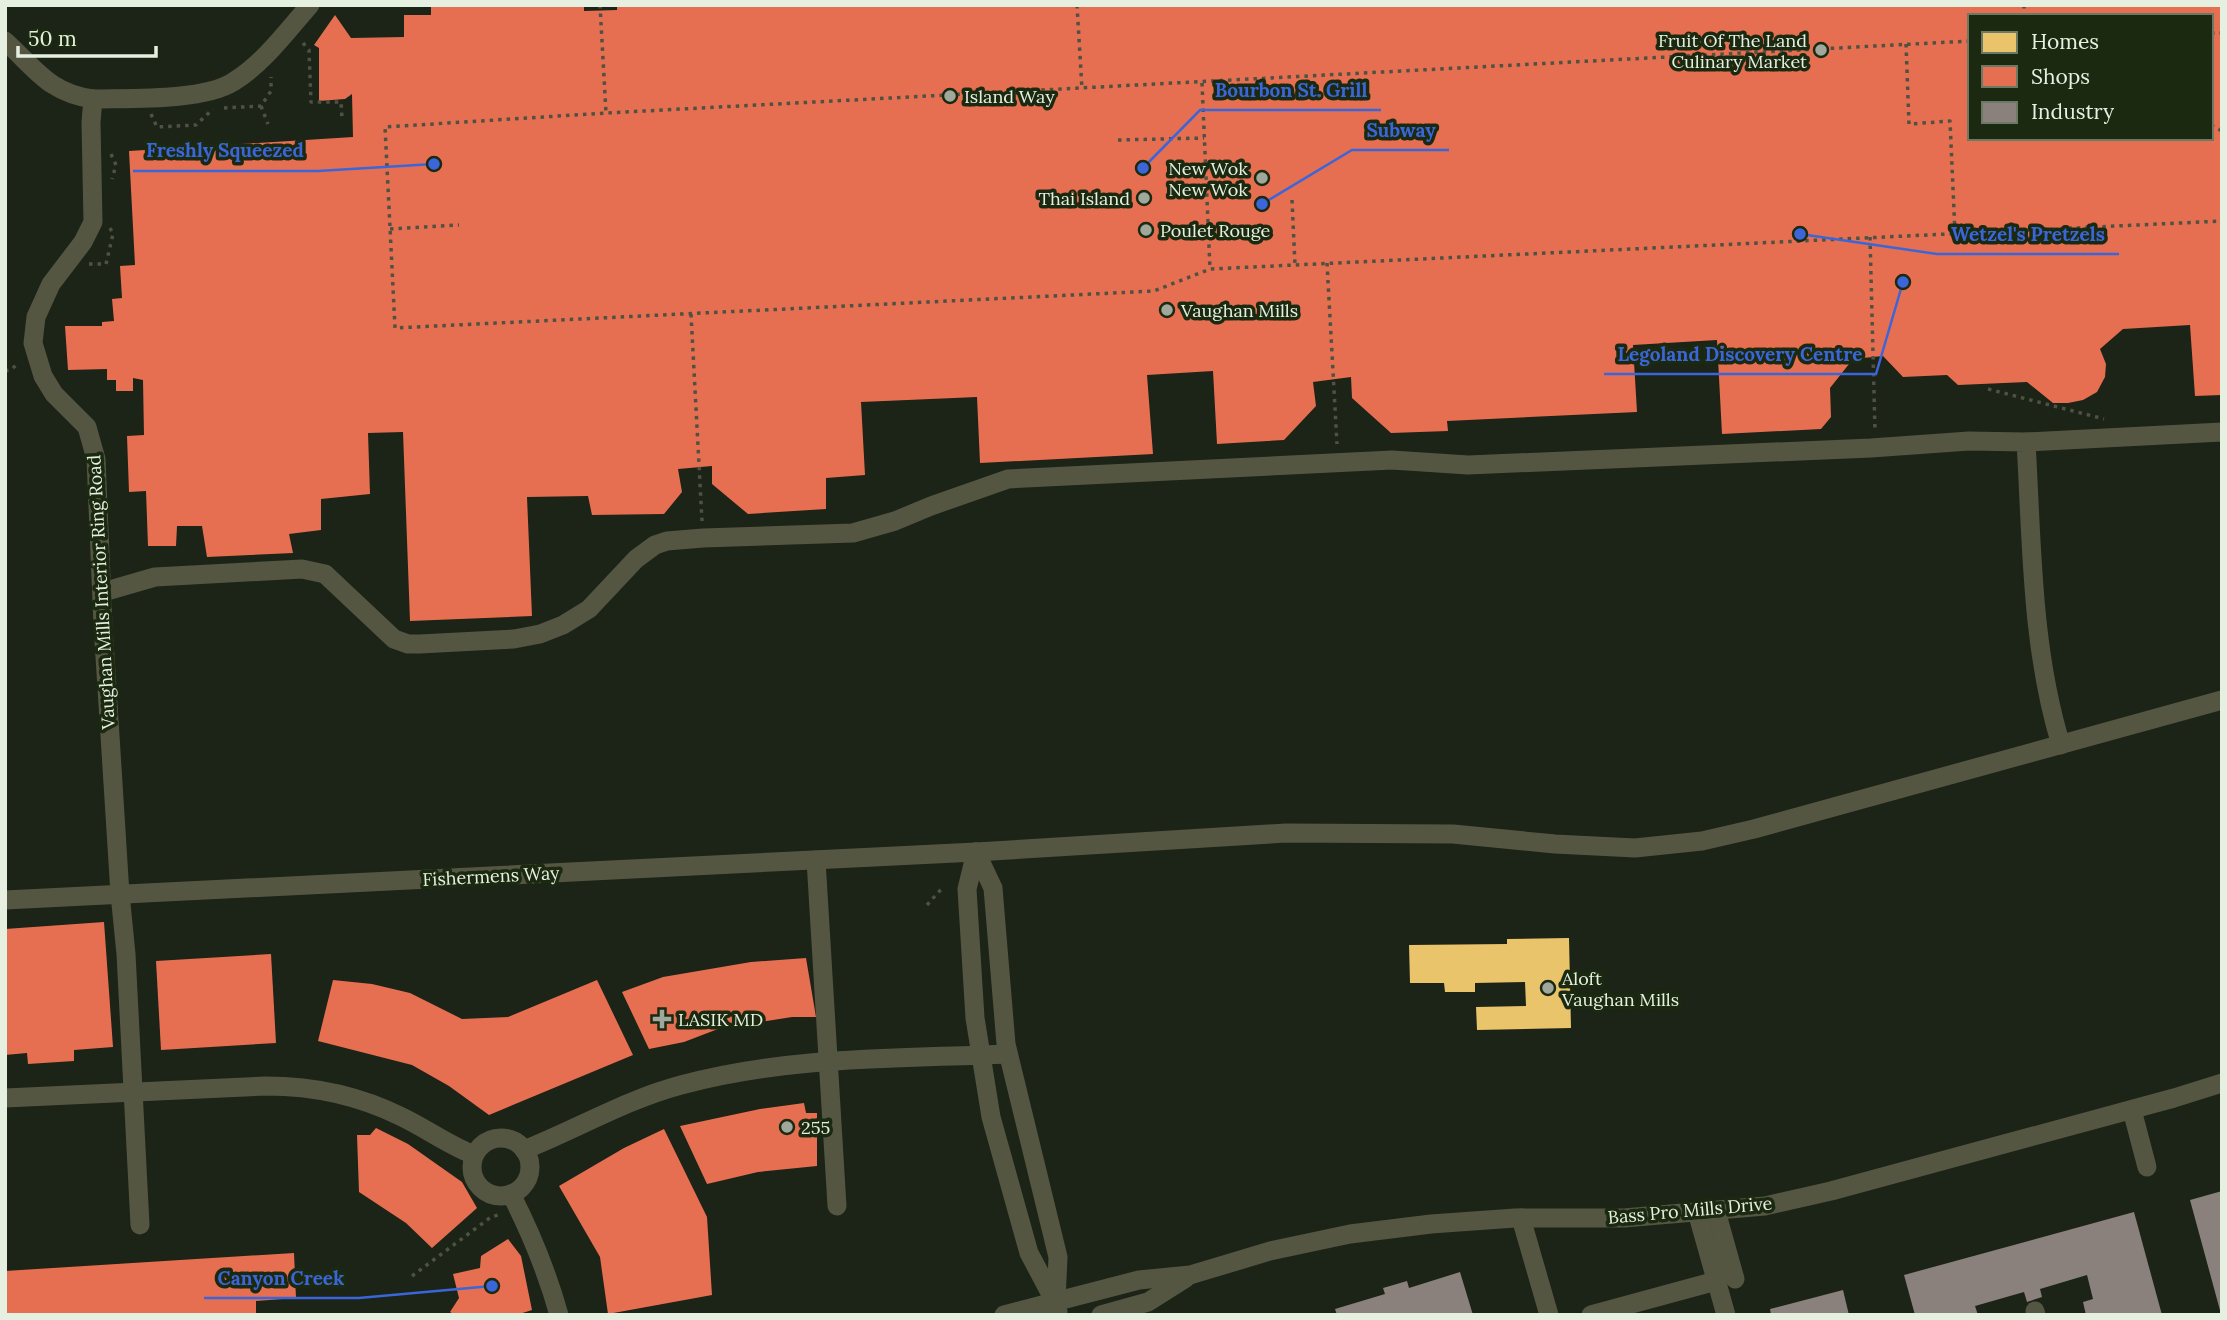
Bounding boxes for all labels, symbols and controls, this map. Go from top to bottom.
scale bar [18,14,156,58]
legend [1968,14,2213,140]
text: 50 m [28,25,77,52]
text: Homes [2031,28,2099,55]
place label: Fruit Of The Land Culinary Market [1658,29,1807,73]
marker: Fruit Of The Land Culinary Market [1813,42,1829,58]
text: Shops [2031,63,2090,90]
callout: Bourbon St. Grill [1200,70,1381,110]
text: Bourbon St. Grill [1215,78,1367,102]
place label: Island Way [964,85,1055,108]
marker: Island Way [942,88,958,104]
text: Industry [2031,98,2114,125]
callout: Subway [1352,110,1449,150]
text: Subway [1366,118,1436,142]
callout: Freshly Squeezed [133,131,318,171]
text: Freshly Squeezed [146,138,304,162]
place label: New Wok New Wok [1168,157,1248,201]
marker: New Wok New Wok [1254,170,1270,186]
place label: Thai Island [1039,187,1130,210]
marker: Thai Island [1136,190,1152,206]
callout: Wetzel's Pretzels [1937,214,2119,254]
place label: Poulet Rouge [1160,219,1271,242]
marker: Poulet Rouge [1138,222,1154,238]
text: Wetzel's Pretzels [1951,222,2105,246]
place label: Vaughan Mills [1180,299,1298,322]
marker: Vaughan Mills [1159,302,1175,318]
callout: Legoland Discovery Centre [1604,334,1876,374]
text: Legoland Discovery Centre [1618,342,1862,366]
street label: Vaughan Mills Interior Ring Road [82,454,120,731]
street label: Fishermens Way [422,861,561,891]
place label: Aloft Vaughan Mills [1561,967,1679,1011]
marker: Aloft Vaughan Mills [1540,980,1556,996]
place label: LASIK MD [678,1008,763,1031]
marker: LASIK MD [652,1009,672,1029]
place label: 255 [801,1116,830,1139]
marker: 255 [779,1119,795,1135]
street label: Bass Pro Mills Drive [1607,1191,1774,1229]
callout: Canyon Creek [204,1258,359,1298]
text: Canyon Creek [218,1266,344,1290]

